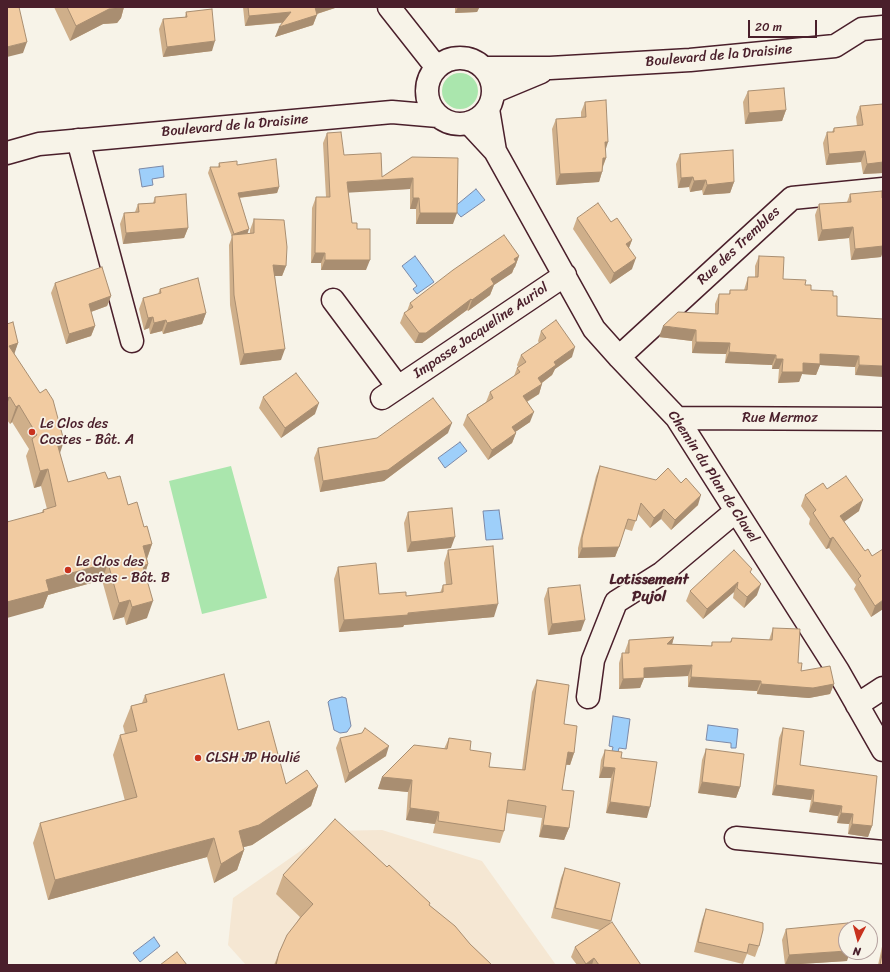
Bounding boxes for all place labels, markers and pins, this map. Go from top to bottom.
place label: Le Clos des Costes - Bât. A [40,416,134,448]
marker: Le Clos des Costes - Bât. A [27,427,37,437]
place label: Le Clos des Costes - Bât. B [76,554,170,586]
marker: Le Clos des Costes - Bât. B [63,565,73,575]
place label: CLSH JP Houlié [206,750,300,766]
marker: CLSH JP Houlié [193,753,203,763]

